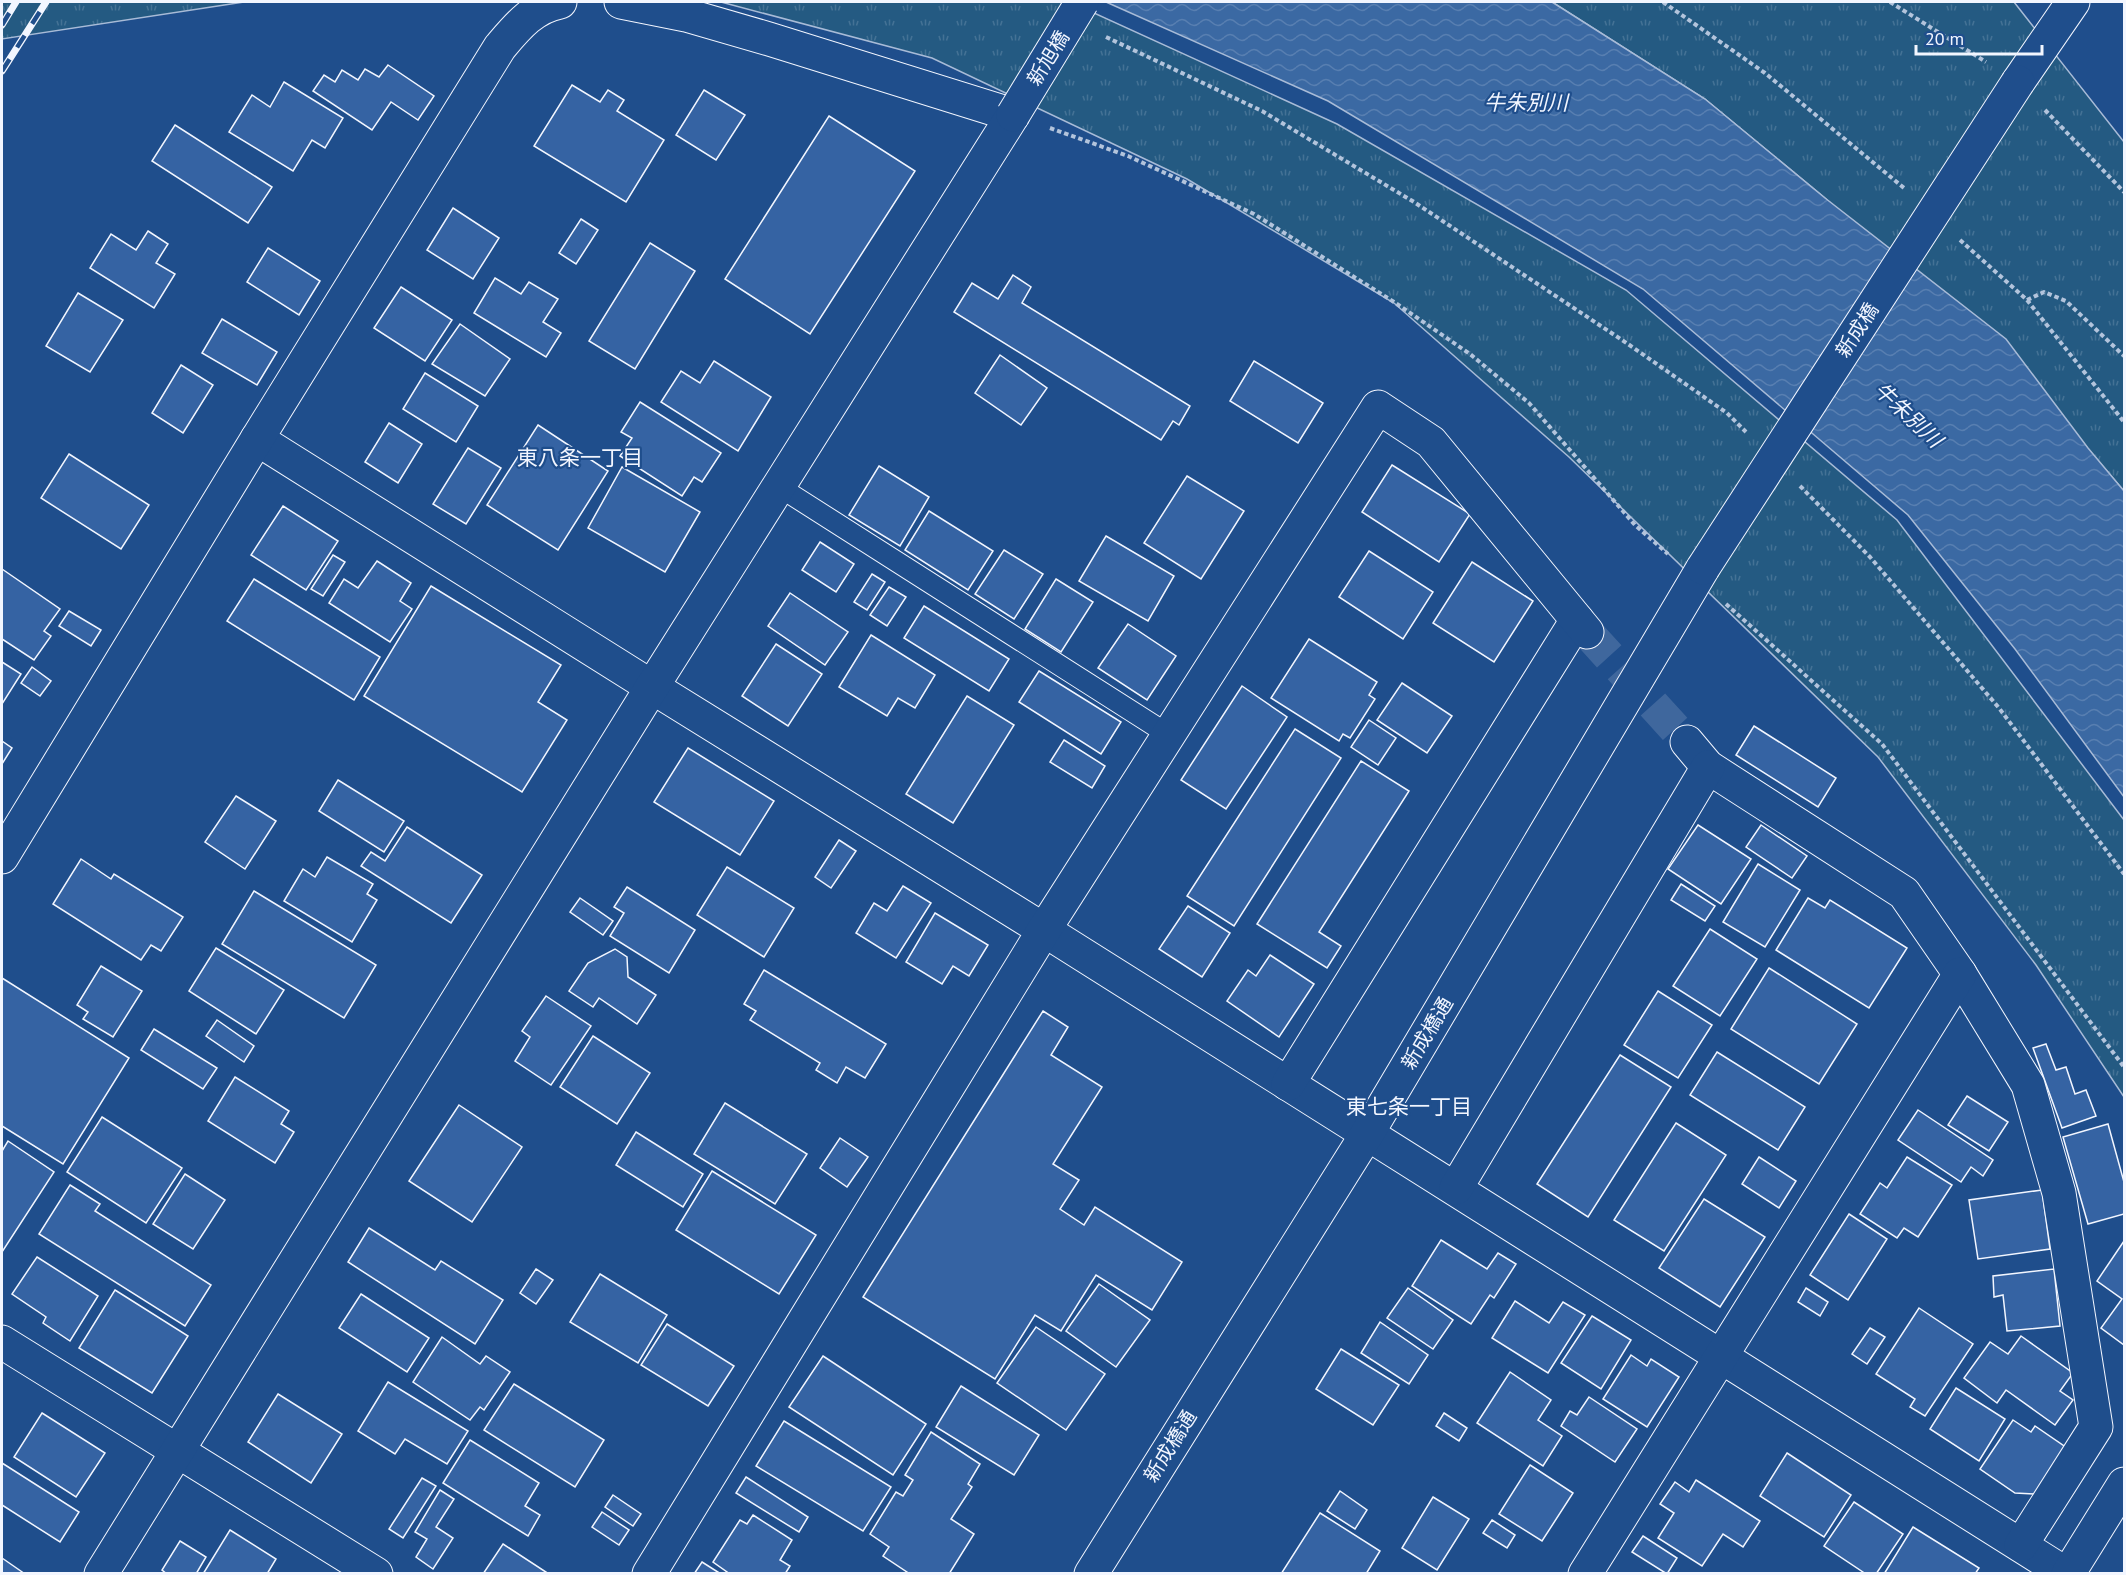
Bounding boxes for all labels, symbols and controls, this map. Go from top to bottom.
scale bar [1916,18,2042,56]
street label: 新旭橋 [1021,26,1075,90]
text: 20 m [1925,27,1964,50]
water label: 牛朱別川 [1484,89,1570,116]
street label: 新成橋 [1830,298,1884,362]
water label: 牛朱別川 [1868,376,1950,455]
district label: 東八条一丁目 [517,444,643,471]
street label: 新成橋通 [1395,992,1459,1074]
district label: 東七条一丁目 [1346,1093,1472,1120]
street label: 新成橋通 [1138,1405,1202,1487]

